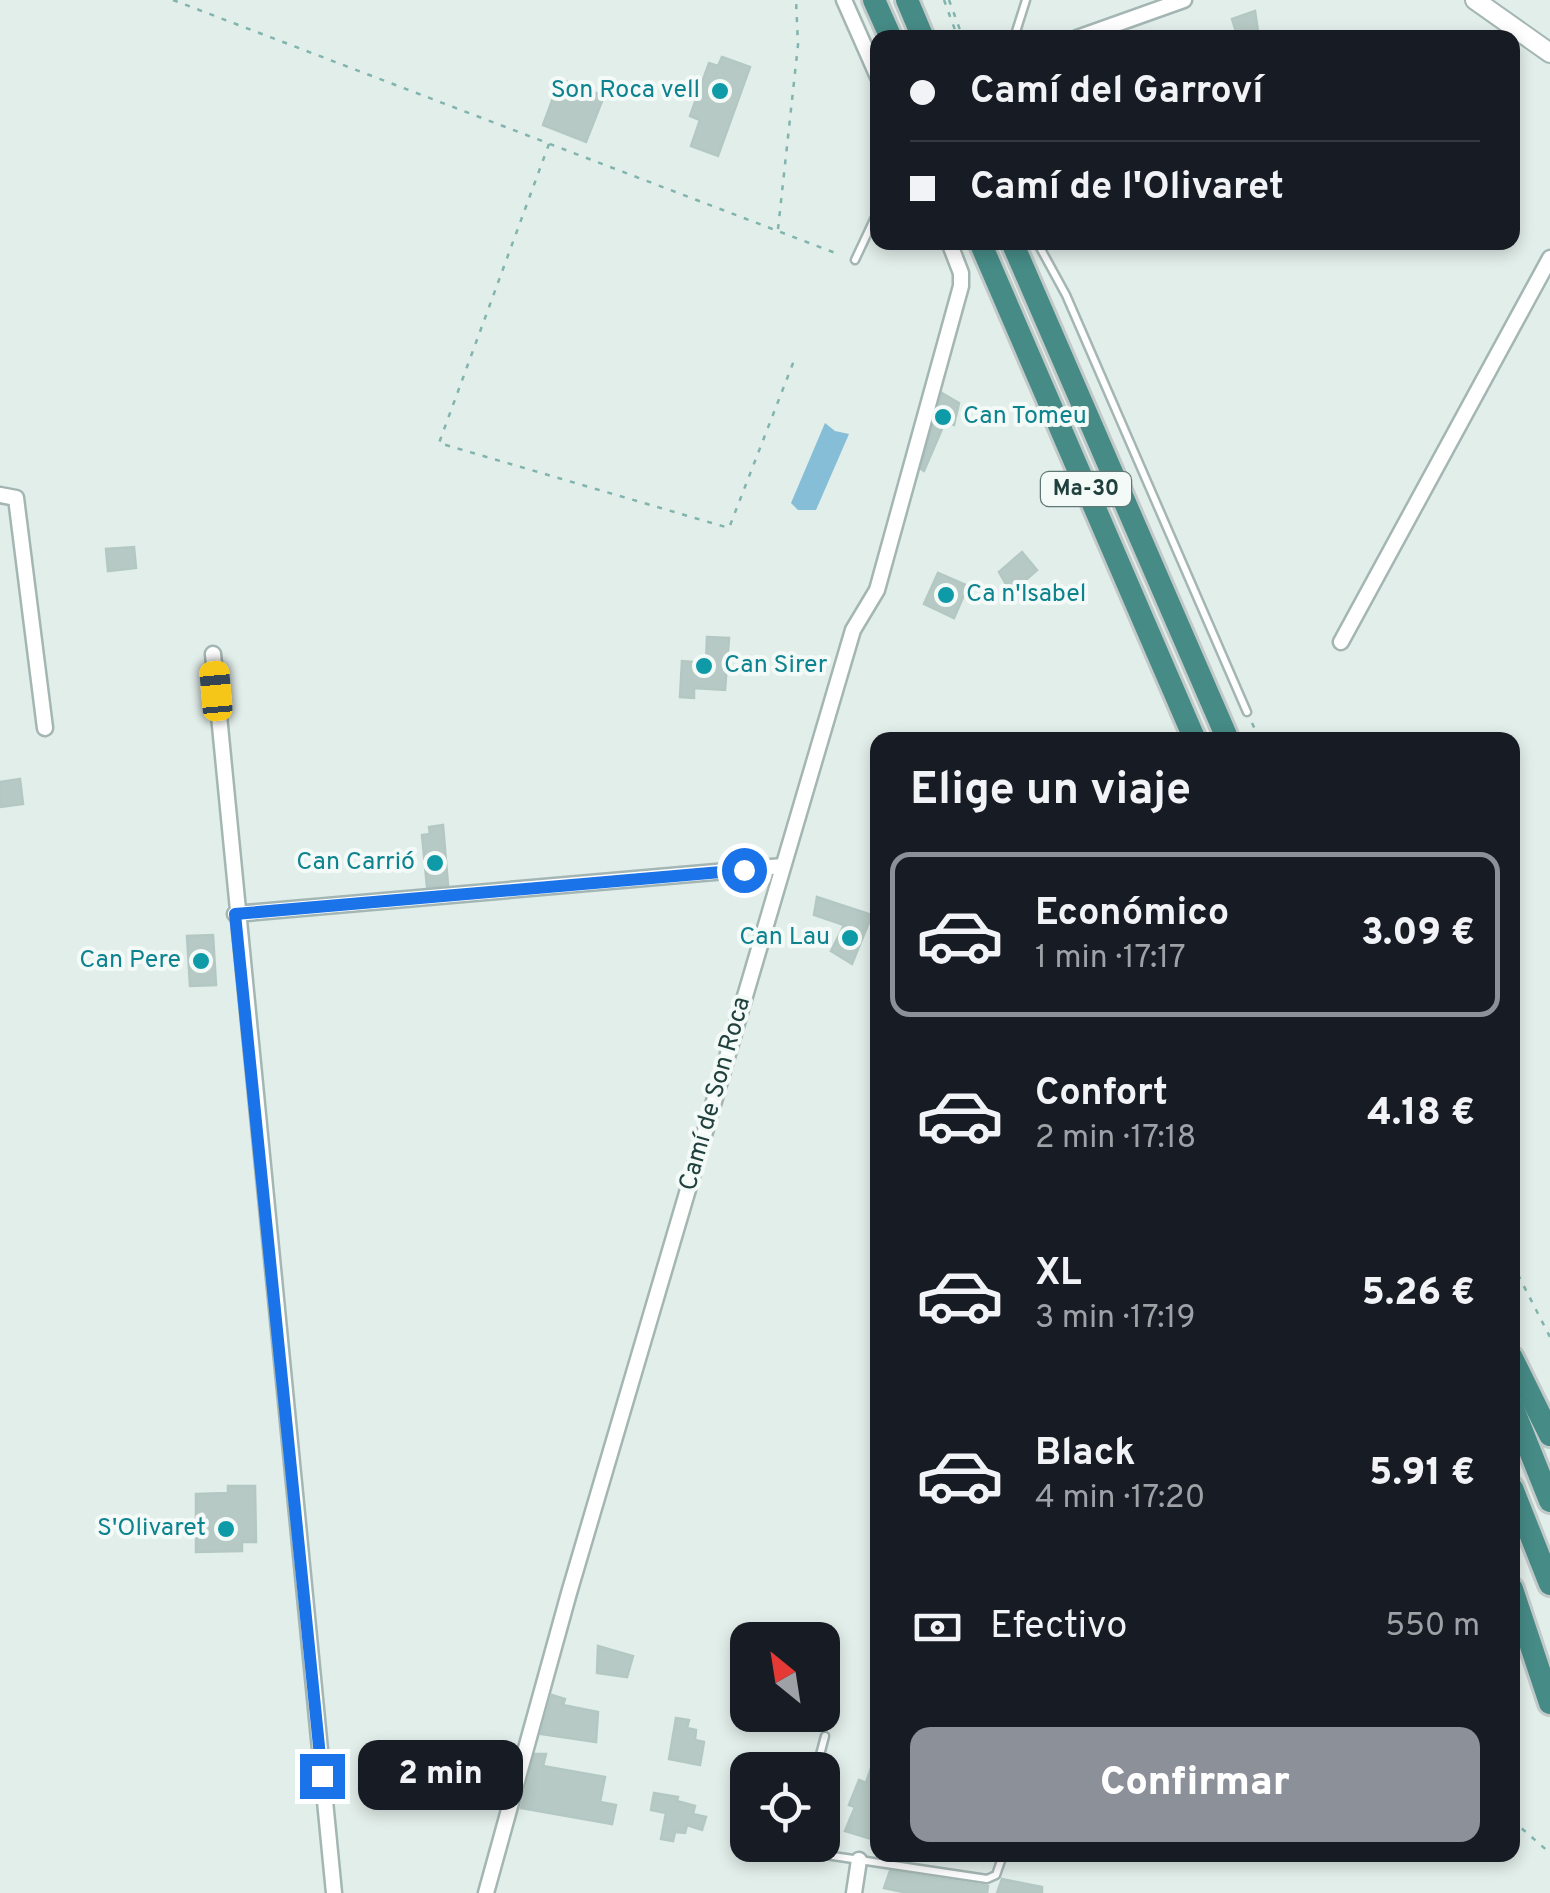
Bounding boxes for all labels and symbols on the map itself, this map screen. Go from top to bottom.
place label: Son Roca vell [551,75,700,107]
marker: Son Roca vell [709,80,731,102]
place label: Can Tomeu [963,401,1087,433]
marker: Can Tomeu [932,406,954,428]
road number: Ma-30 [1041,472,1131,506]
place label: Ca n'Isabel [966,579,1086,611]
marker: Ca n'Isabel [935,584,957,606]
place label: Can Sirer [724,650,828,682]
marker: Can Sirer [693,655,715,677]
car [198,660,234,722]
place label: Can Carrió [296,847,415,879]
route start [722,848,767,893]
marker: Can Carrió [424,852,446,874]
place label: Can Lau [739,922,830,954]
marker: Can Lau [839,927,861,949]
place label: Can Pere [79,945,181,977]
marker: Can Pere [190,950,212,972]
street label: Camí de Son Roca [673,993,759,1195]
place label: S'Olivaret [97,1513,206,1545]
marker: S'Olivaret [215,1518,237,1540]
north arrow [730,1622,840,1732]
callout: 2 min [357,1741,522,1811]
route end [300,1754,345,1799]

